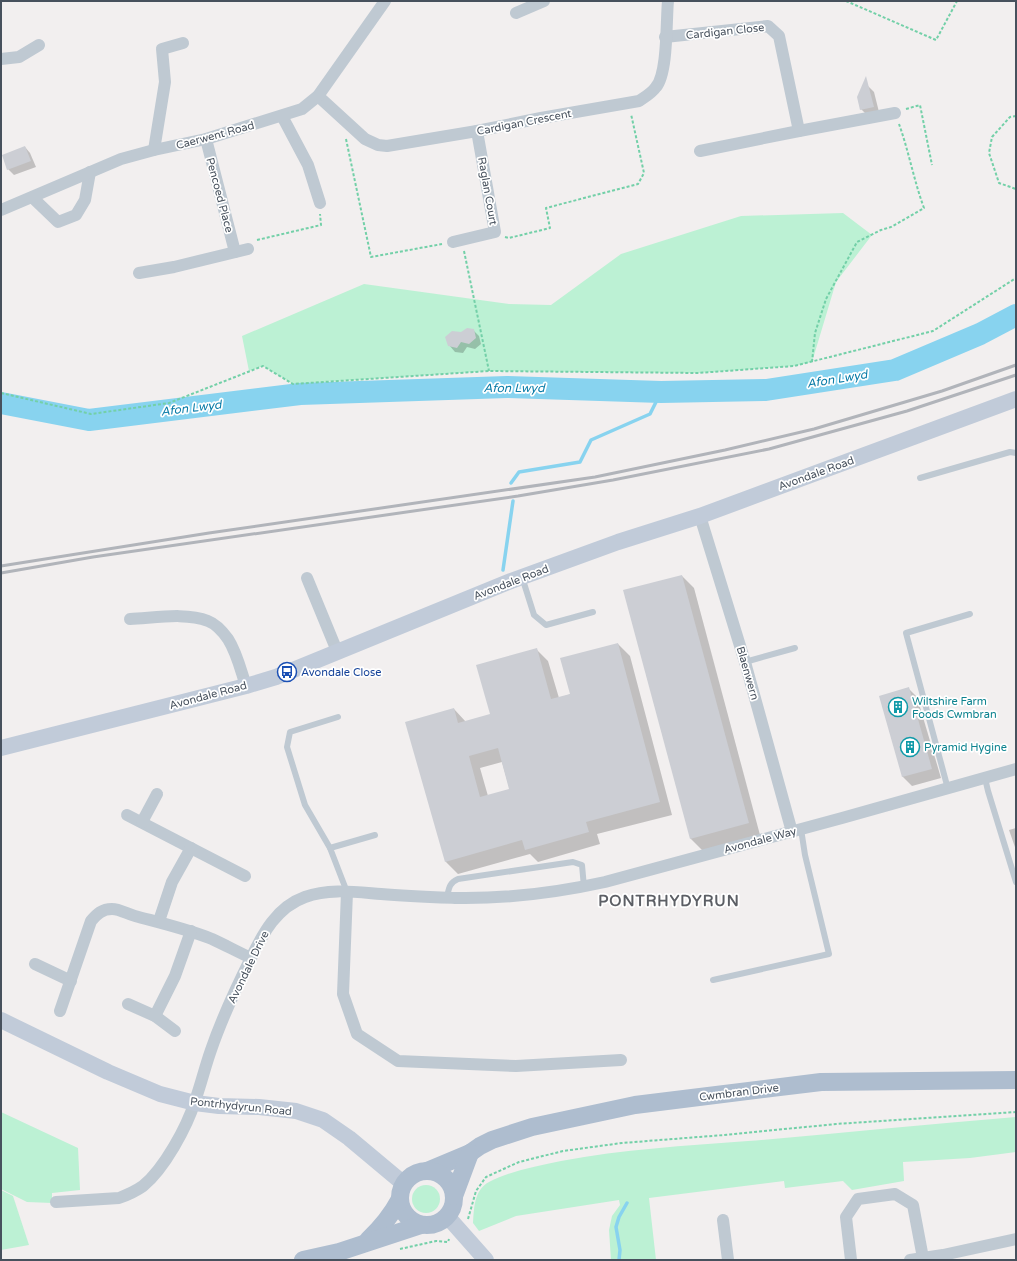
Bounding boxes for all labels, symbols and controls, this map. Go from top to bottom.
street label: Cardigan Close [685,21,765,42]
street label: Cardigan Crescent [476,107,573,138]
street label: Caerwent Road [175,119,256,152]
street label: Pencoed Place [203,156,236,234]
street label: Raglan Court [475,156,500,226]
water label: Afon Lwyd [806,367,870,391]
water label: Afon Lwyd [483,381,546,395]
water label: Afon Lwyd [160,397,224,419]
street label: Avondale Road [777,454,856,493]
street label: Avondale Road [472,562,551,603]
street label: Blaenwern [734,645,761,701]
bus stop icon: Avondale Close [276,661,298,683]
place label: Avondale Close [301,666,381,679]
street label: Avondale Road [168,679,248,712]
place label: Wiltshire Farm Foods Cwmbran [912,695,997,721]
building icon: Wiltshire Farm Foods Cwmbran [887,696,909,718]
building icon: Pyramid Hygine [899,736,921,758]
place label: Pyramid Hygine [924,741,1007,754]
street label: Avondale Way [722,825,798,856]
district label: PONTRHYDYRUN [598,892,740,910]
street label: Avondale Drive [225,929,272,1006]
street label: Cwmbran Drive [699,1081,780,1104]
street label: Pontrhydyrun Road [189,1095,293,1118]

